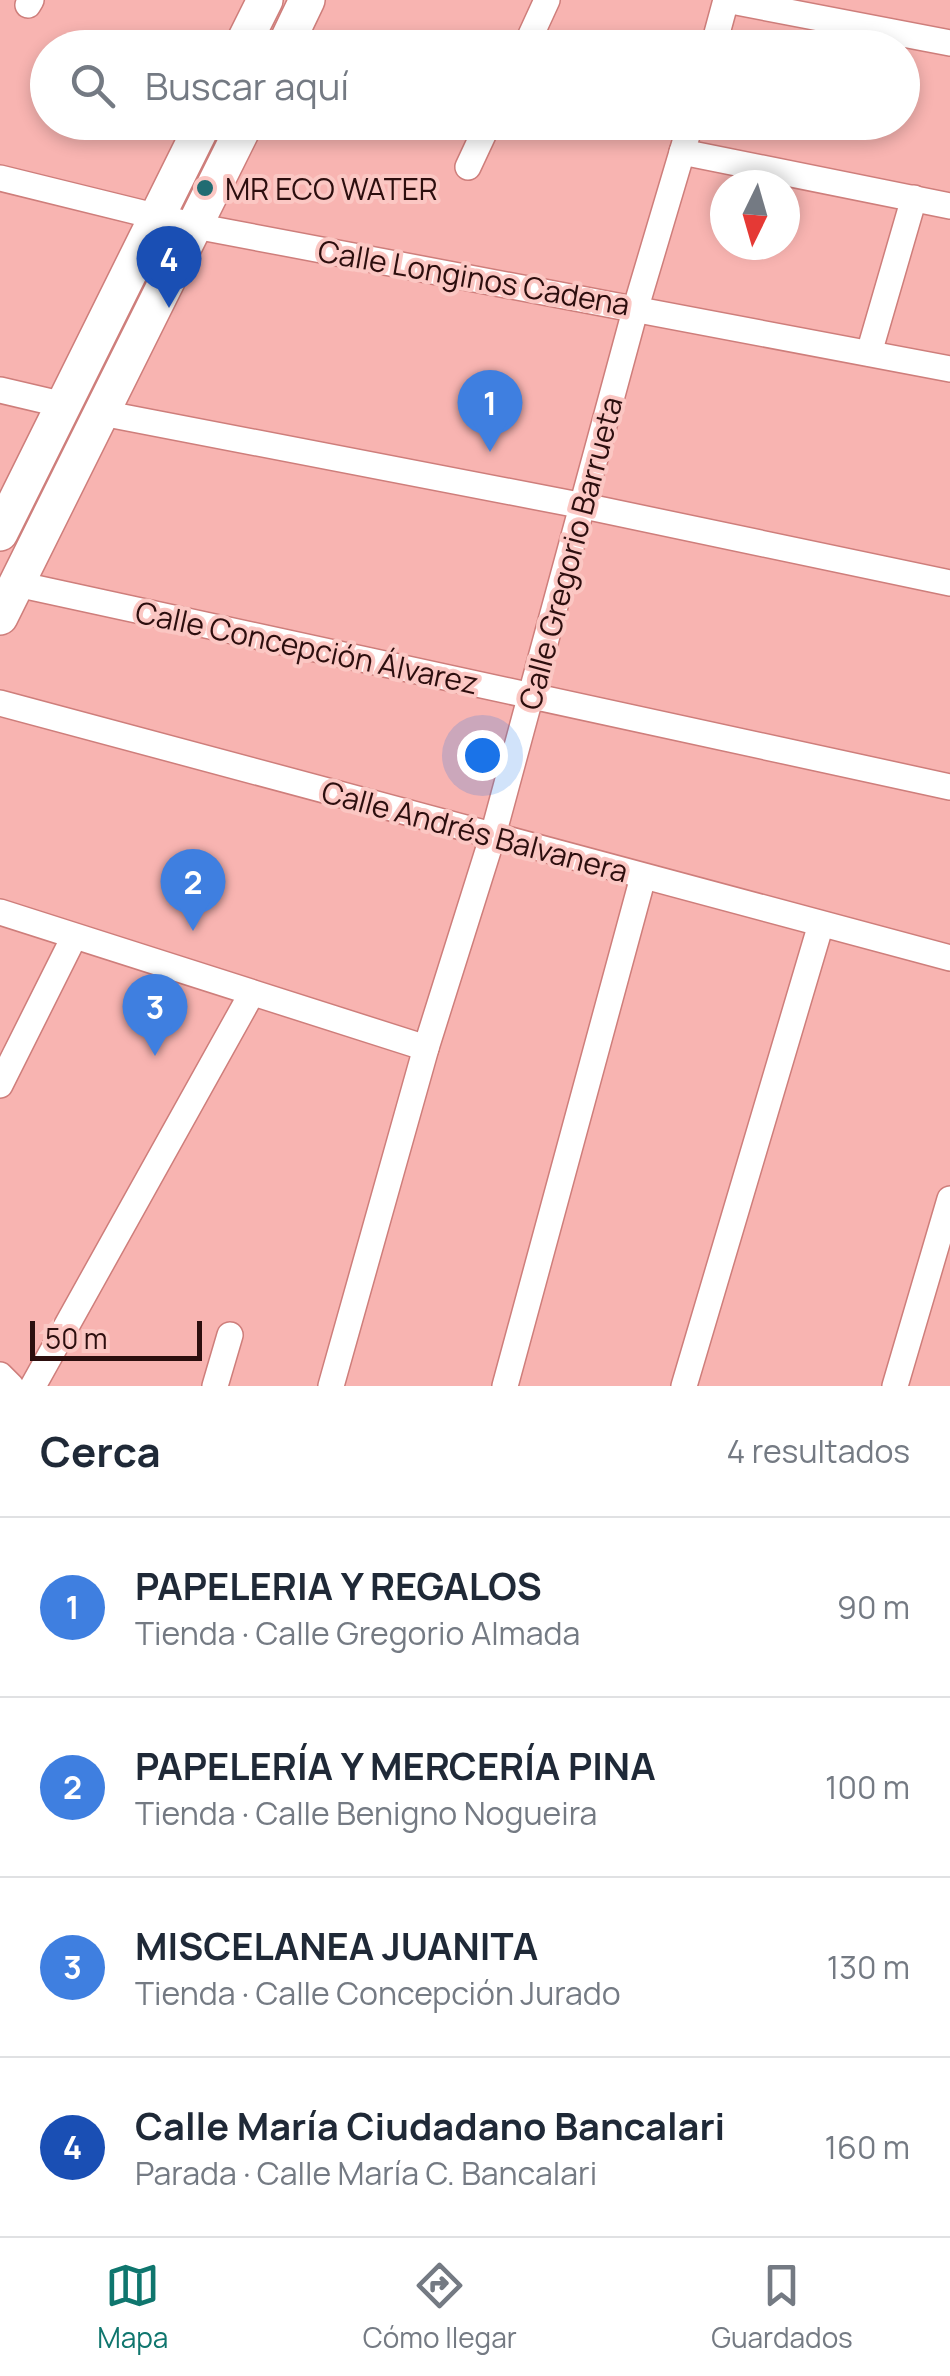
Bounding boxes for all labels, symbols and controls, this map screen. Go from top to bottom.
search box [30,30,920,140]
icon: search [65,58,120,113]
text: Buscar aquí [145,59,349,111]
place label: MR ECO WATER [225,168,438,209]
north arrow [710,170,800,260]
marker: MR ECO WATER [194,177,216,199]
pin: 4 [136,226,202,308]
street label: Calle Longinos Cadena [315,229,633,325]
pin: 1 [458,370,522,452]
street label: Calle Gregorio Barrueta [508,392,632,714]
street label: Calle Concepción Álvarez [132,591,482,703]
your location [457,730,508,781]
street label: Calle Andrés Balvanera [317,770,633,892]
pin: 2 [160,848,226,931]
pin: 3 [122,974,188,1056]
scale bar [30,1316,202,1360]
text: 50 m [45,1319,108,1357]
text: Cerca [40,1422,161,1480]
text: 4 resultados [726,1429,910,1473]
text: PAPELERIA Y REGALOS [135,1559,542,1611]
text: 1 [65,1585,80,1629]
text: 90 m [837,1585,910,1629]
text: Tienda · Calle Gregorio Almada [135,1611,580,1655]
text: PAPELERÍA Y MERCERÍA PINA [135,1739,656,1791]
text: 2 [63,1765,82,1809]
text: 100 m [825,1765,910,1809]
text: Tienda · Calle Benigno Nogueira [135,1791,597,1835]
text: MISCELANEA JUANITA [135,1919,538,1971]
text: 3 [63,1945,82,1989]
text: 130 m [827,1945,910,1989]
text: Tienda · Calle Concepción Jurado [135,1971,621,2015]
text: Calle María Ciudadano Bancalari [135,2099,725,2151]
text: 4 [63,2125,82,2169]
text: 160 m [825,2125,910,2169]
text: Parada · Calle María C. Bancalari [135,2151,597,2195]
tab: Mapa [97,2258,168,2356]
tab: Cómo llegar [363,2258,517,2356]
tab: Guardados [711,2258,853,2356]

